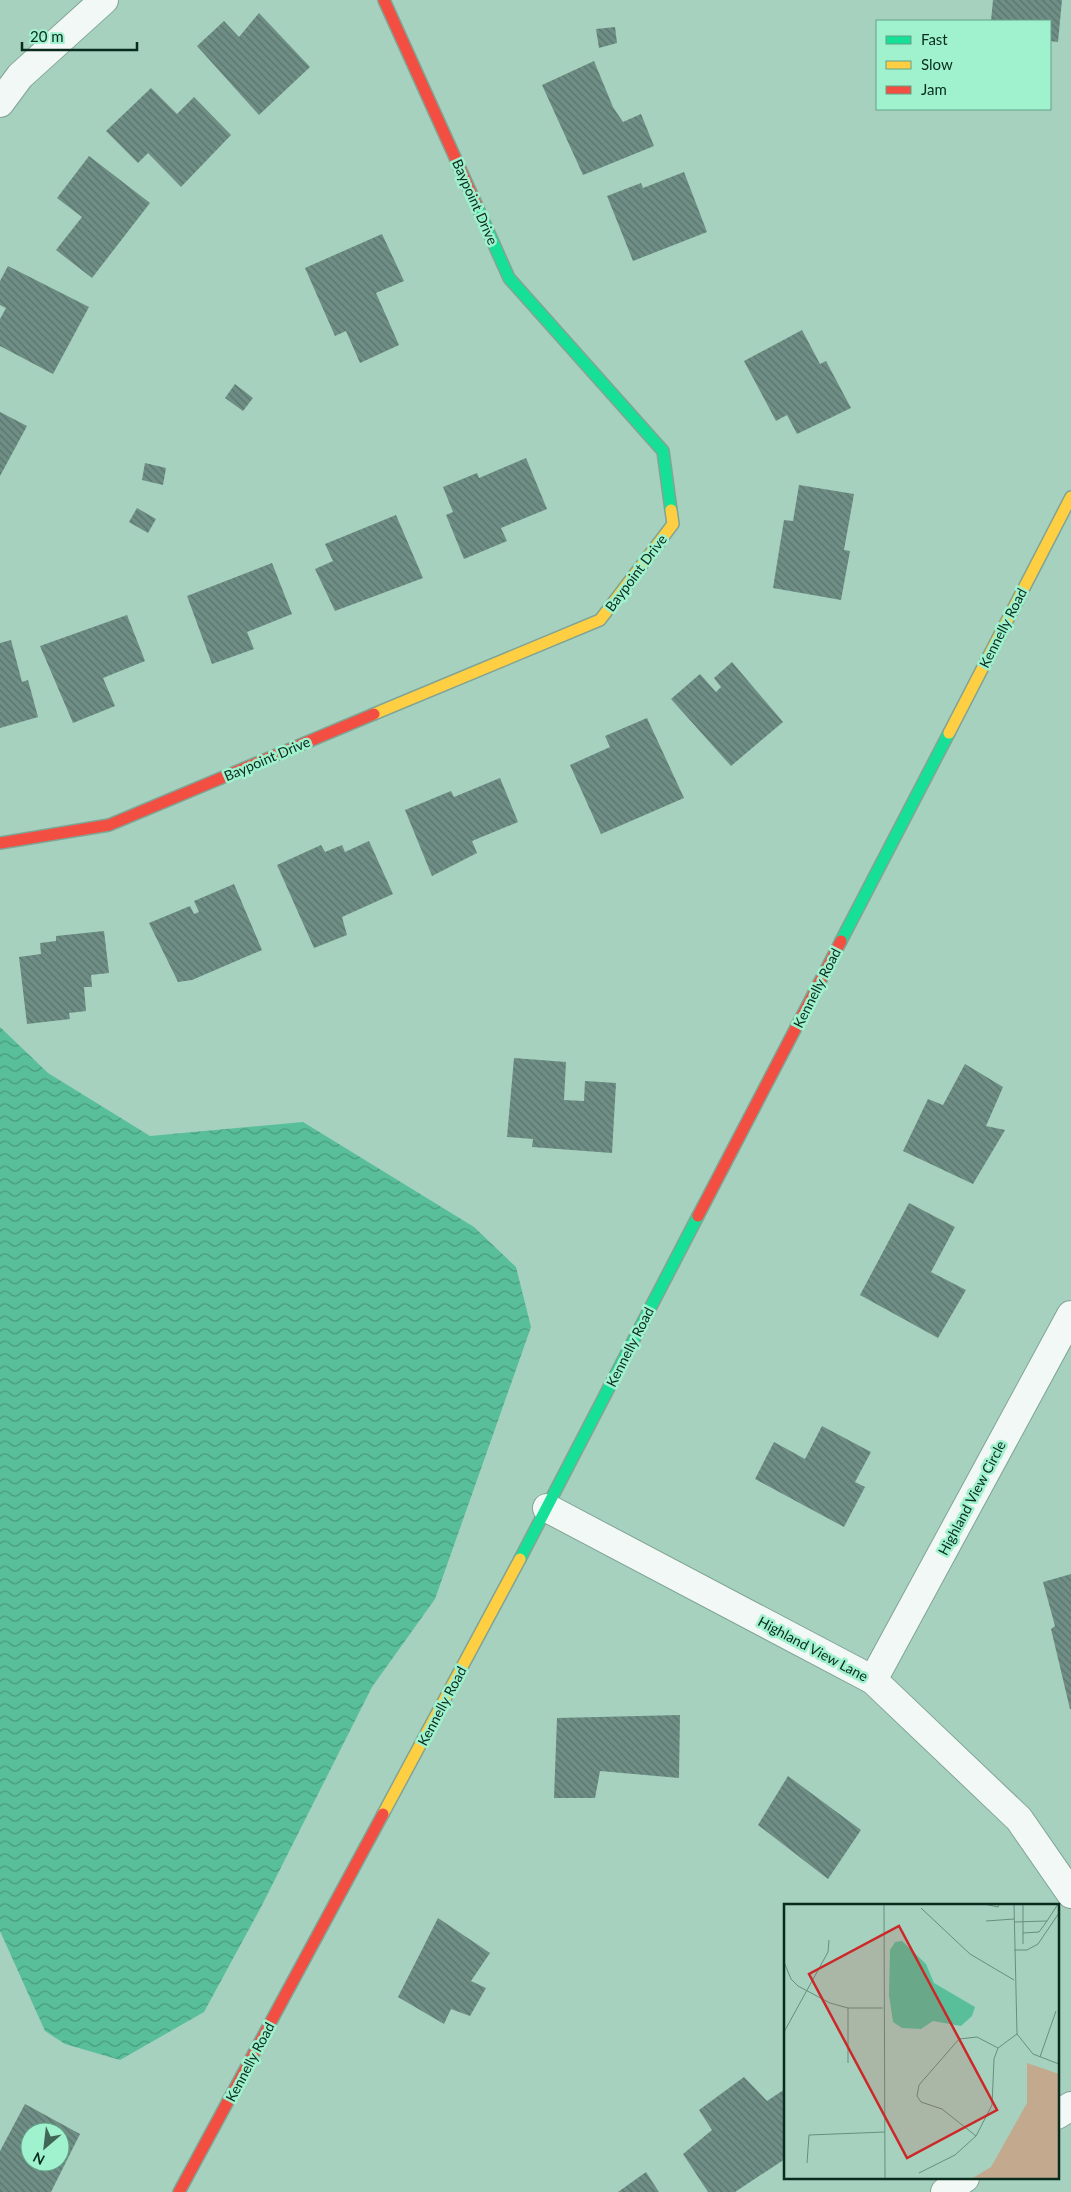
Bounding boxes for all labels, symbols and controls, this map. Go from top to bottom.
scale bar [22,20,138,52]
legend [876,20,1051,110]
text: 20 m [30,27,64,45]
text: Fast [921,30,948,48]
text: Slow [921,55,953,73]
text: Jam [921,80,947,98]
street label: Baypoint Drive [449,156,502,247]
street label: Baypoint Drive [601,531,670,614]
street label: Kennelly Road [975,585,1030,671]
street label: Baypoint Drive [221,733,312,784]
street label: Kennelly Road [789,945,844,1031]
street label: Kennelly Road [602,1304,657,1390]
street label: Highland View Circle [934,1438,1009,1558]
street label: Highland View Lane [755,1612,871,1685]
street label: Kennelly Road [414,1663,470,1748]
inset map [784,1904,1058,2180]
street label: Kennelly Road [222,2019,278,2104]
north arrow [20,2122,70,2172]
text: N [30,2149,47,2169]

